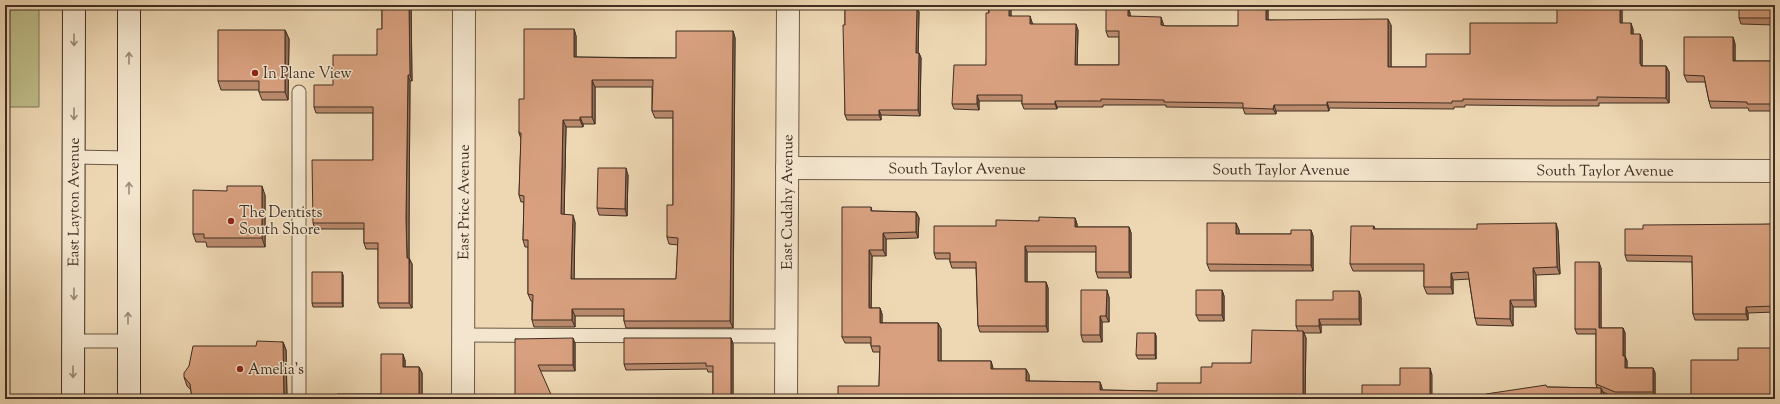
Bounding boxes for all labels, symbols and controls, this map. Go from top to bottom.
one-way arrow [70,33,78,46]
one-way arrow [125,52,133,65]
place label: In Plane View [263,64,352,85]
marker: In Plane View [250,68,260,78]
one-way arrow [70,107,78,120]
street label: East Cudahy Avenue [778,134,799,270]
street label: East Layton Avenue [64,137,86,267]
street label: East Price Avenue [454,144,476,260]
street label: South Taylor Avenue [888,159,1026,181]
street label: South Taylor Avenue [1212,160,1350,182]
street label: South Taylor Avenue [1536,161,1674,183]
one-way arrow [125,182,133,195]
place label: The Dentists South Shore [239,203,322,241]
marker: The Dentists South Shore [226,216,236,226]
one-way arrow [70,287,78,300]
one-way arrow [124,312,132,325]
place label: Amelia's [248,360,304,381]
marker: Amelia's [235,364,245,374]
one-way arrow [69,365,77,378]

